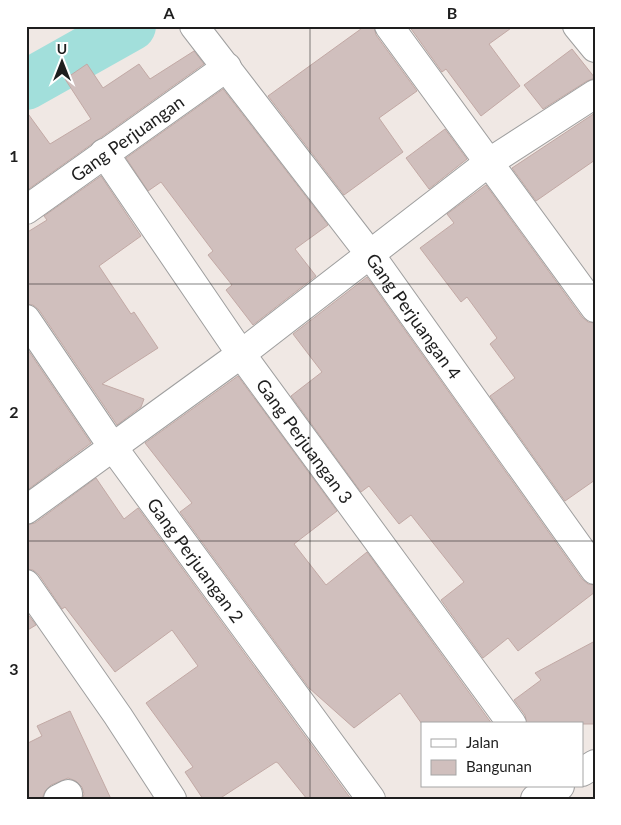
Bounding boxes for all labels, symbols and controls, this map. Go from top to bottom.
text: A [162,3,175,22]
text: B [447,3,457,22]
north arrow [38,38,88,88]
text: U [57,40,67,57]
street label: Gang Perjuangan [66,90,188,186]
text: 1 [9,146,19,165]
street label: Gang Perjuangan 4 [362,249,466,383]
street label: Gang Perjuangan 3 [252,374,358,508]
text: 2 [9,402,19,421]
street label: Gang Perjuangan 2 [143,493,249,627]
text: 3 [9,659,19,678]
legend [421,722,584,788]
text: Jalan [466,733,499,751]
text: Bangunan [466,757,532,775]

